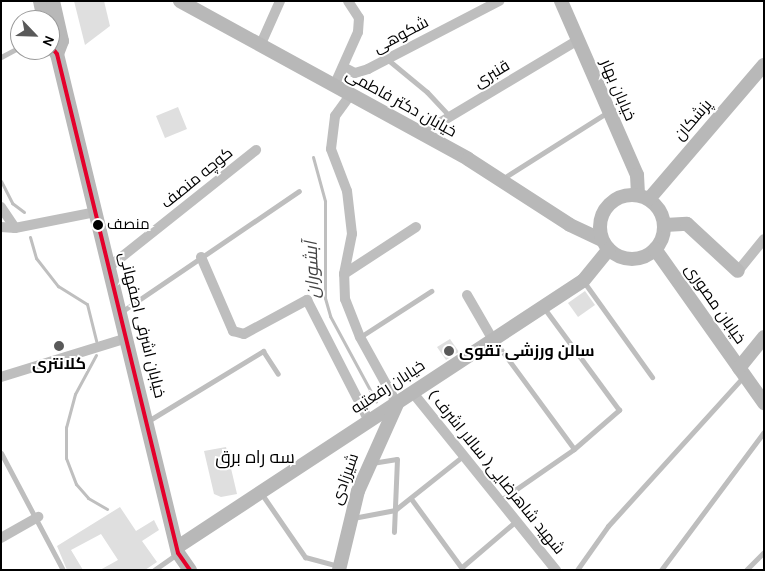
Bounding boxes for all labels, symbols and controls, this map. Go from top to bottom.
north arrow [10,10,60,60]
street label: شکوهی [370,12,432,58]
text: N [38,33,58,49]
street label: قنبری [471,56,513,92]
street label: خیابان بهار [596,56,640,124]
street label: خیابان دکتر فاطمی [342,65,460,141]
street label: پزشکان [670,96,716,144]
street label: کوچه منصف [157,143,237,213]
place label: منصف [107,216,150,234]
marker: منصف [93,220,103,230]
water label: آبشوران [300,241,324,299]
street label: خیابان اشرفی اصفهانی [115,250,169,400]
street label: خیابان مصوری [680,260,750,348]
marker: کلانتری [53,340,65,352]
place label: سالن ورزشی تقوی [459,341,595,361]
marker: سالن ورزشی تقوی [443,345,455,357]
place label: کلانتری [32,354,86,374]
street label: خیابان رفعتیه [347,356,429,418]
street label: شهید شاهرضایی( سالار اشرف ) [424,386,568,558]
district label: سه راه برق [215,446,295,468]
street label: شیرزادی [327,451,363,507]

